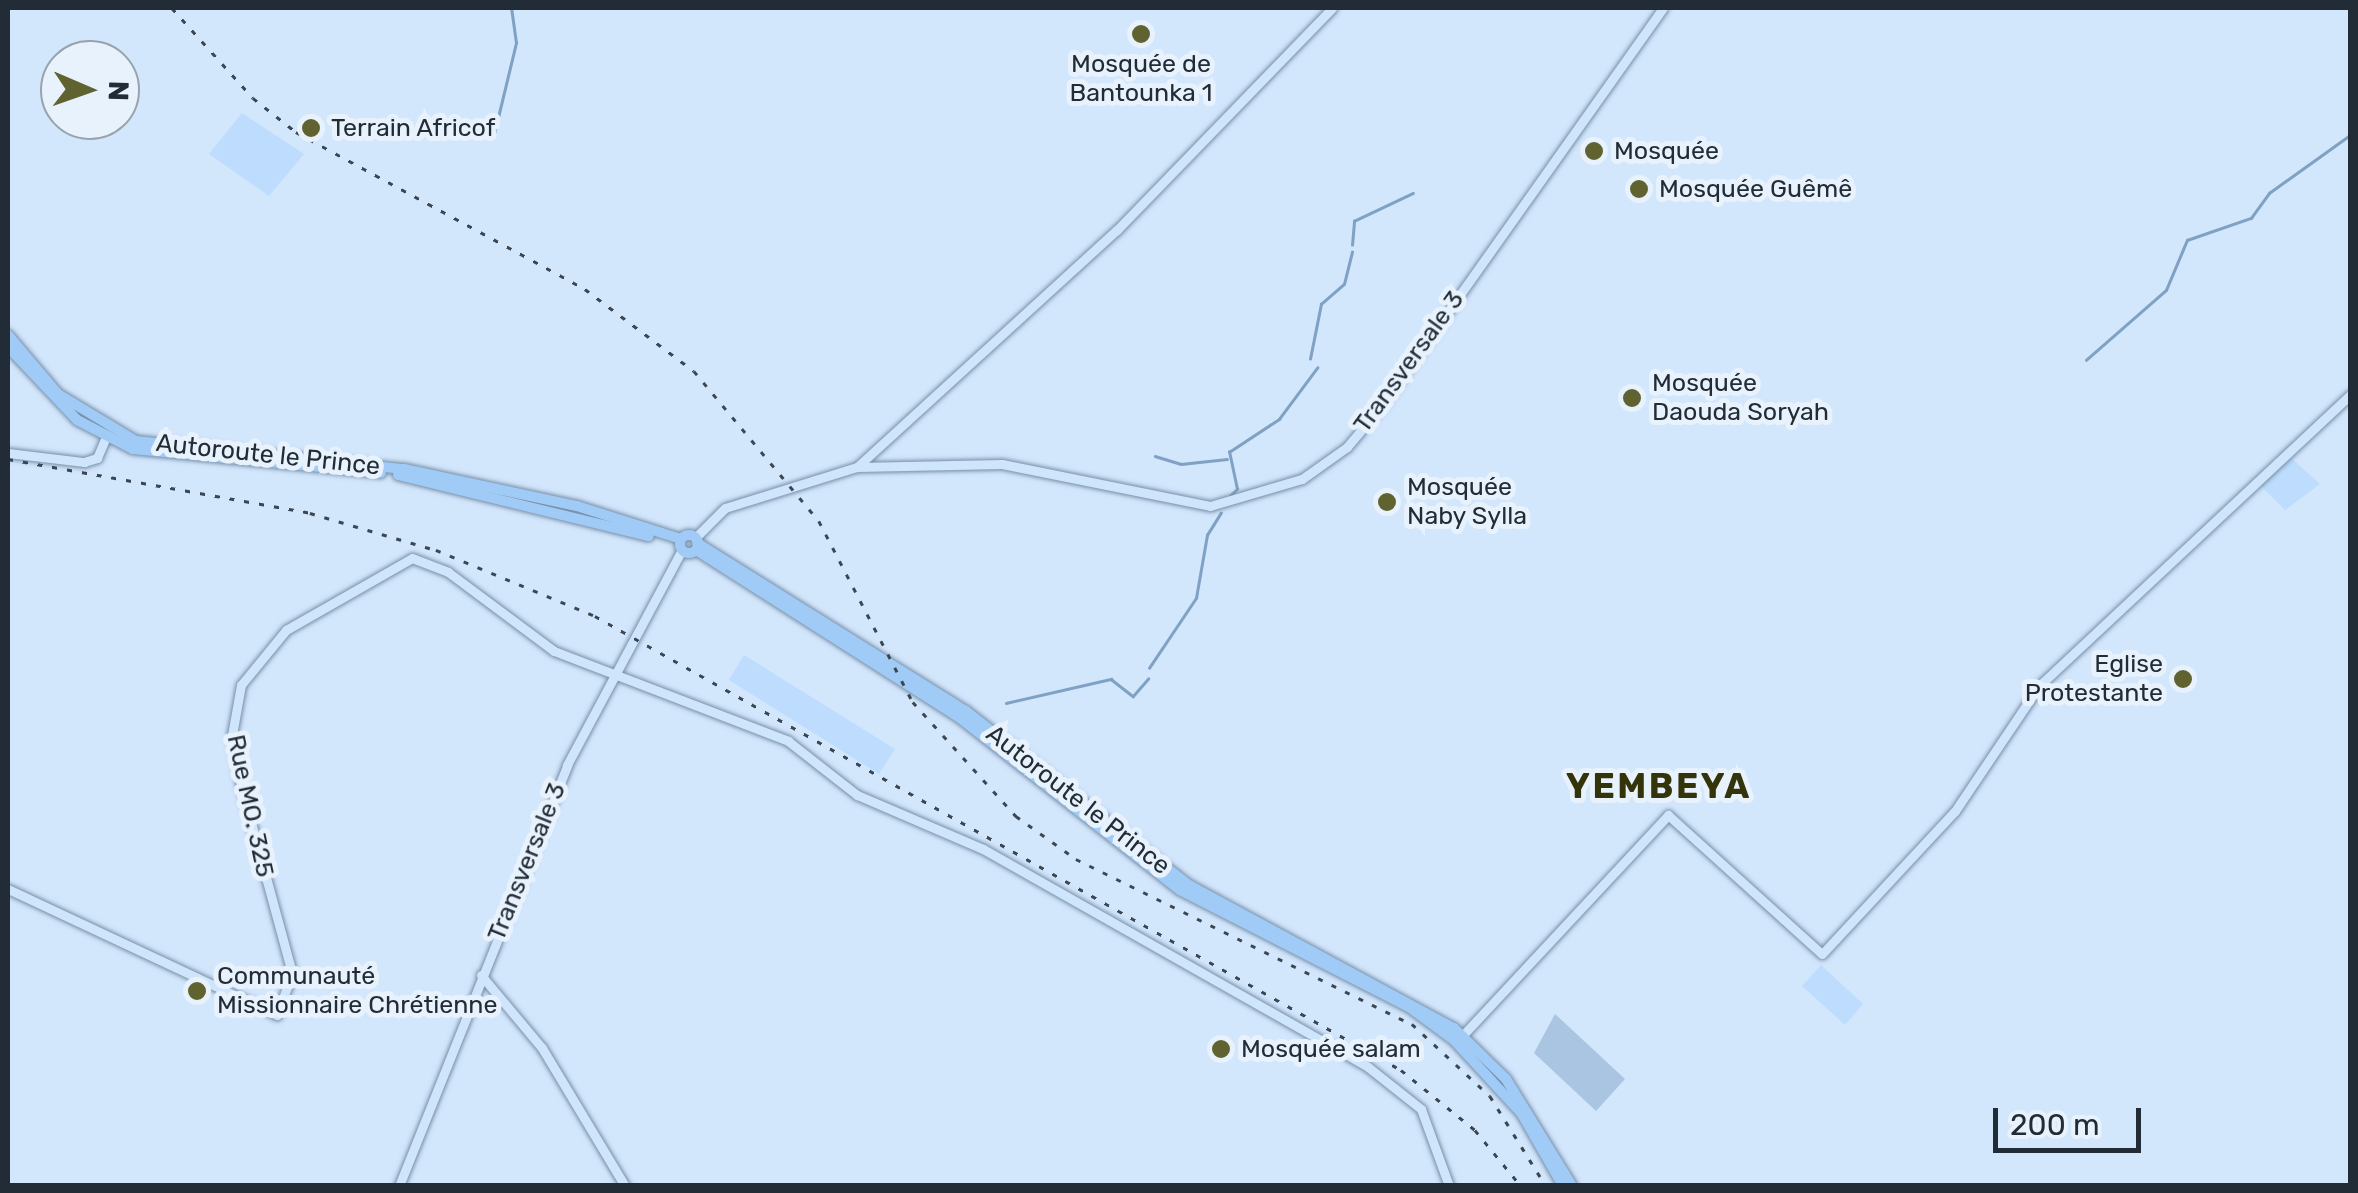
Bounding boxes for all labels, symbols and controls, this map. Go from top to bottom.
marker: Mosquée de Bantounka 1 [1130,23,1152,45]
north arrow [40,40,140,140]
place label: Mosquée de Bantounka 1 [1069,50,1213,109]
text: N [102,80,135,102]
place label: Terrain Africof [331,113,496,143]
marker: Terrain Africof [300,117,322,139]
place label: Mosquée [1614,136,1719,166]
marker: Mosquée [1583,140,1605,162]
place label: Mosquée Guêmê [1659,174,1852,204]
marker: Mosquée Guêmê [1628,178,1650,200]
street label: Transversale 3 [1348,285,1470,439]
place label: Mosquée Daouda Soryah [1652,369,1829,428]
marker: Mosquée Daouda Soryah [1621,387,1643,409]
street label: Autoroute le Prince [155,428,381,482]
place label: Mosquée Naby Sylla [1407,473,1528,532]
marker: Mosquée Naby Sylla [1376,491,1398,513]
place label: Eglise Protestante [2025,650,2163,709]
marker: Eglise Protestante [2172,668,2194,690]
street label: Autoroute le Prince [980,719,1176,881]
street label: Rue MO. 325 [220,732,280,880]
district label: YEMBEYA [1566,765,1752,807]
street label: Transversale 3 [482,779,572,945]
place label: Communauté Missionnaire Chrétienne [217,962,498,1021]
marker: Communauté Missionnaire Chrétienne [186,980,208,1002]
place label: Mosquée salam [1241,1034,1421,1064]
marker: Mosquée salam [1210,1038,1232,1060]
scale bar [1998,1088,2146,1150]
text: 200 m [2010,1107,2100,1143]

